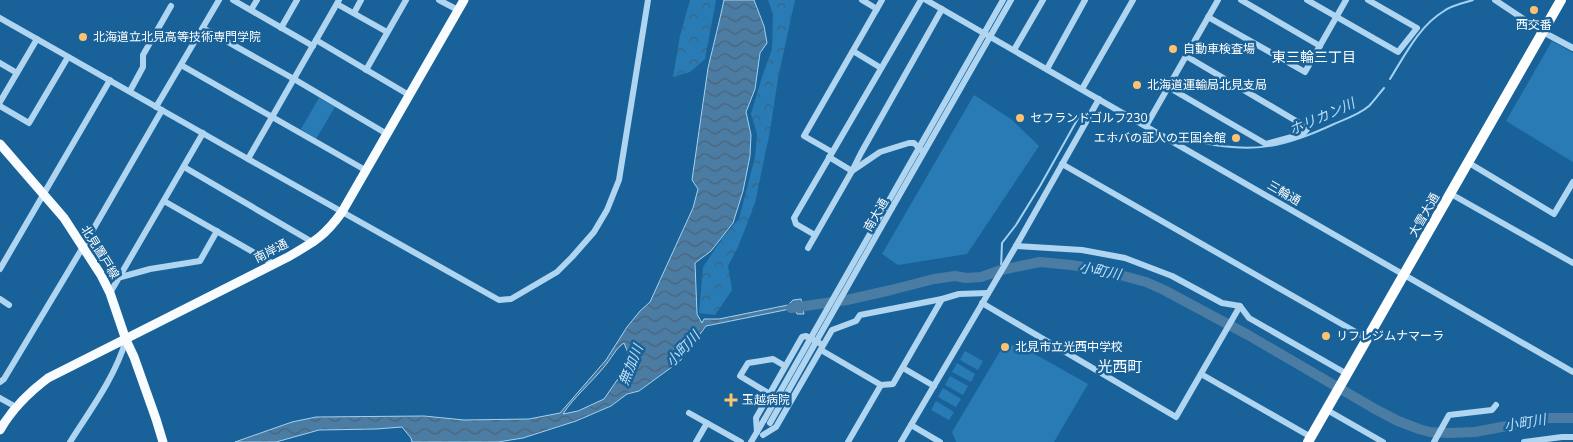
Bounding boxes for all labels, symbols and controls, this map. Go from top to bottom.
marker: 西交番 [1528,4,1540,16]
place label: 西交番 [1516,17,1552,33]
place label: 北海道立北見高等技術専門学院 [93,29,261,45]
marker: 北海道立北見高等技術専門学院 [77,31,89,43]
place label: 自動車検査場 [1183,41,1255,57]
marker: 自動車検査場 [1167,43,1179,55]
district label: 東三輪三丁目 [1272,48,1356,67]
place label: 北海道運輸局北見支局 [1147,77,1267,93]
marker: 北海道運輸局北見支局 [1131,79,1143,91]
water label: ホリカン川 [1286,93,1360,140]
place label: セフランドゴルフ230 [1030,110,1148,126]
marker: セフランドゴルフ230 [1014,112,1026,124]
place label: エホバの証人の王国会館 [1094,130,1226,146]
marker: エホバの証人の王国会館 [1230,132,1242,144]
street label: 三輪通 [1264,177,1304,209]
street label: 大雪大通 [1405,190,1443,240]
street label: 南大通 [860,195,892,235]
street label: 北見置戸線 [77,222,123,282]
street label: 南岸通 [251,236,291,266]
water label: 小町川 [1078,258,1124,285]
water label: 小町川 [662,326,706,371]
place label: リフレジムナマーラ [1336,328,1444,344]
marker: リフレジムナマーラ [1320,330,1332,342]
place label: 北見市立光西中学校 [1015,339,1123,355]
water label: 無加川 [614,340,648,388]
marker: 北見市立光西中学校 [999,341,1011,353]
district label: 光西町 [1097,357,1143,377]
place label: 玉越病院 [742,392,790,408]
marker: 玉越病院 [724,393,738,407]
water label: 小町川 [1503,410,1549,436]

